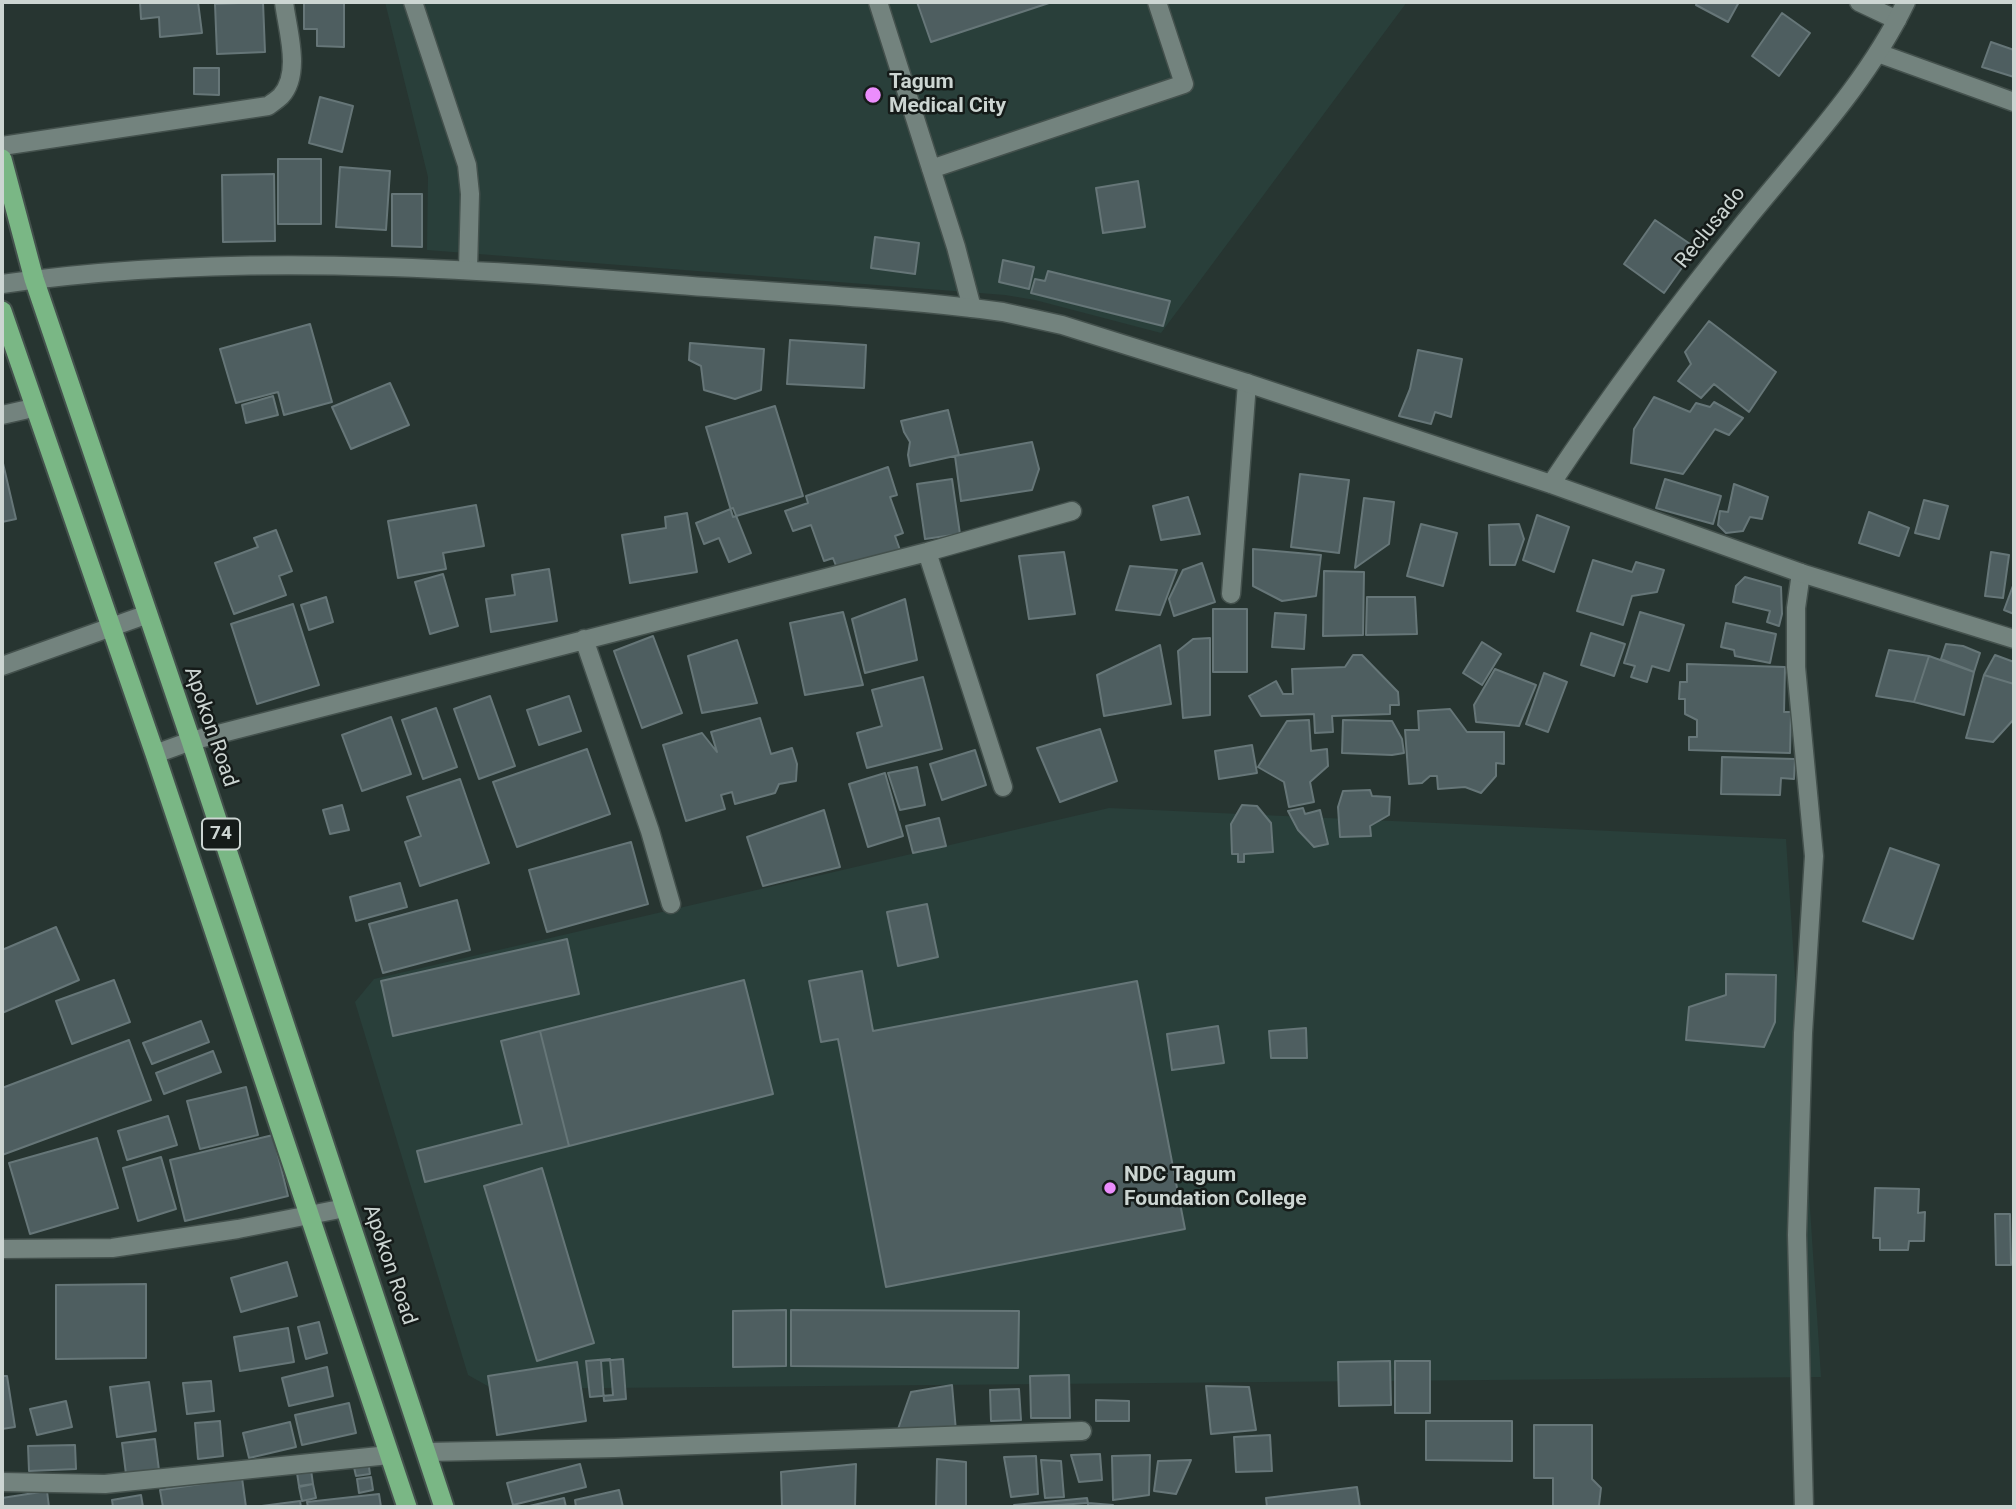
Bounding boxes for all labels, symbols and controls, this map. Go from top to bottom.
place label: Tagum Medical City [889,70,1006,120]
marker: Tagum Medical City [863,85,883,105]
street label: Reclusado [1670,182,1752,274]
street label: Apokon Road [178,664,242,790]
road number: 74 [202,818,240,849]
place label: NDC Tagum Foundation College [1124,1163,1307,1213]
marker: NDC Tagum Foundation College [1102,1180,1118,1196]
street label: Apokon Road [357,1202,421,1328]

